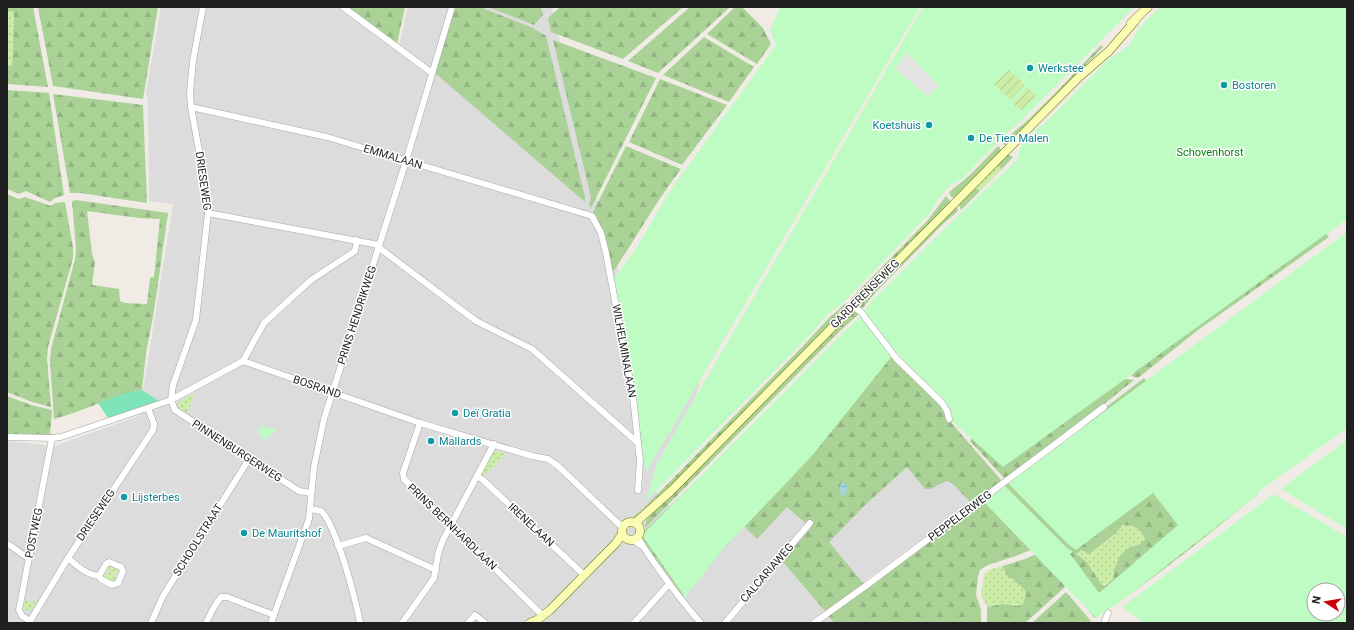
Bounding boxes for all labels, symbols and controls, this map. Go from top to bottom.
place label: Werkstee [1038,62,1084,75]
marker: Werkstee [1025,63,1035,73]
place label: Bostoren [1232,79,1276,92]
marker: Bostoren [1219,80,1229,90]
place label: Koetshuis [872,119,921,132]
marker: Koetshuis [924,120,934,130]
place label: De Tien Malen [979,132,1049,145]
marker: De Tien Malen [966,133,976,143]
street label: EMMALAAN [362,142,424,172]
park label: Schovenhorst [1176,146,1244,159]
street label: DRIESEWEG [192,151,214,211]
street label: GARDERENSEWEG [828,257,902,331]
street label: PRINS HENDRIKWEG [335,264,379,366]
street label: WILHELMINALAAN [609,303,639,399]
street label: BOSRAND [291,373,343,401]
place label: Deï Gratia [463,407,511,420]
marker: Deï Gratia [450,408,460,418]
street label: PINNENBURGERWEG [190,417,284,485]
place label: Mallards [439,435,482,448]
marker: Mallards [426,436,436,446]
street label: PRINS BERNHARDLAAN [405,481,499,573]
street label: DRIESEWEG [74,487,118,543]
street label: PEPPELERWEG [926,488,994,544]
place label: Lijsterbes [132,491,180,504]
marker: Lijsterbes [119,492,129,502]
street label: IRENELAAN [505,500,557,550]
street label: SCHOOLSTRAAT [171,501,226,579]
street label: POSTWEG [23,507,45,559]
place label: De Mauritshof [252,527,321,540]
marker: De Mauritshof [239,528,249,538]
street label: CALCARIAWEG [738,541,796,605]
north arrow [1306,582,1346,622]
text: N [1310,595,1324,605]

